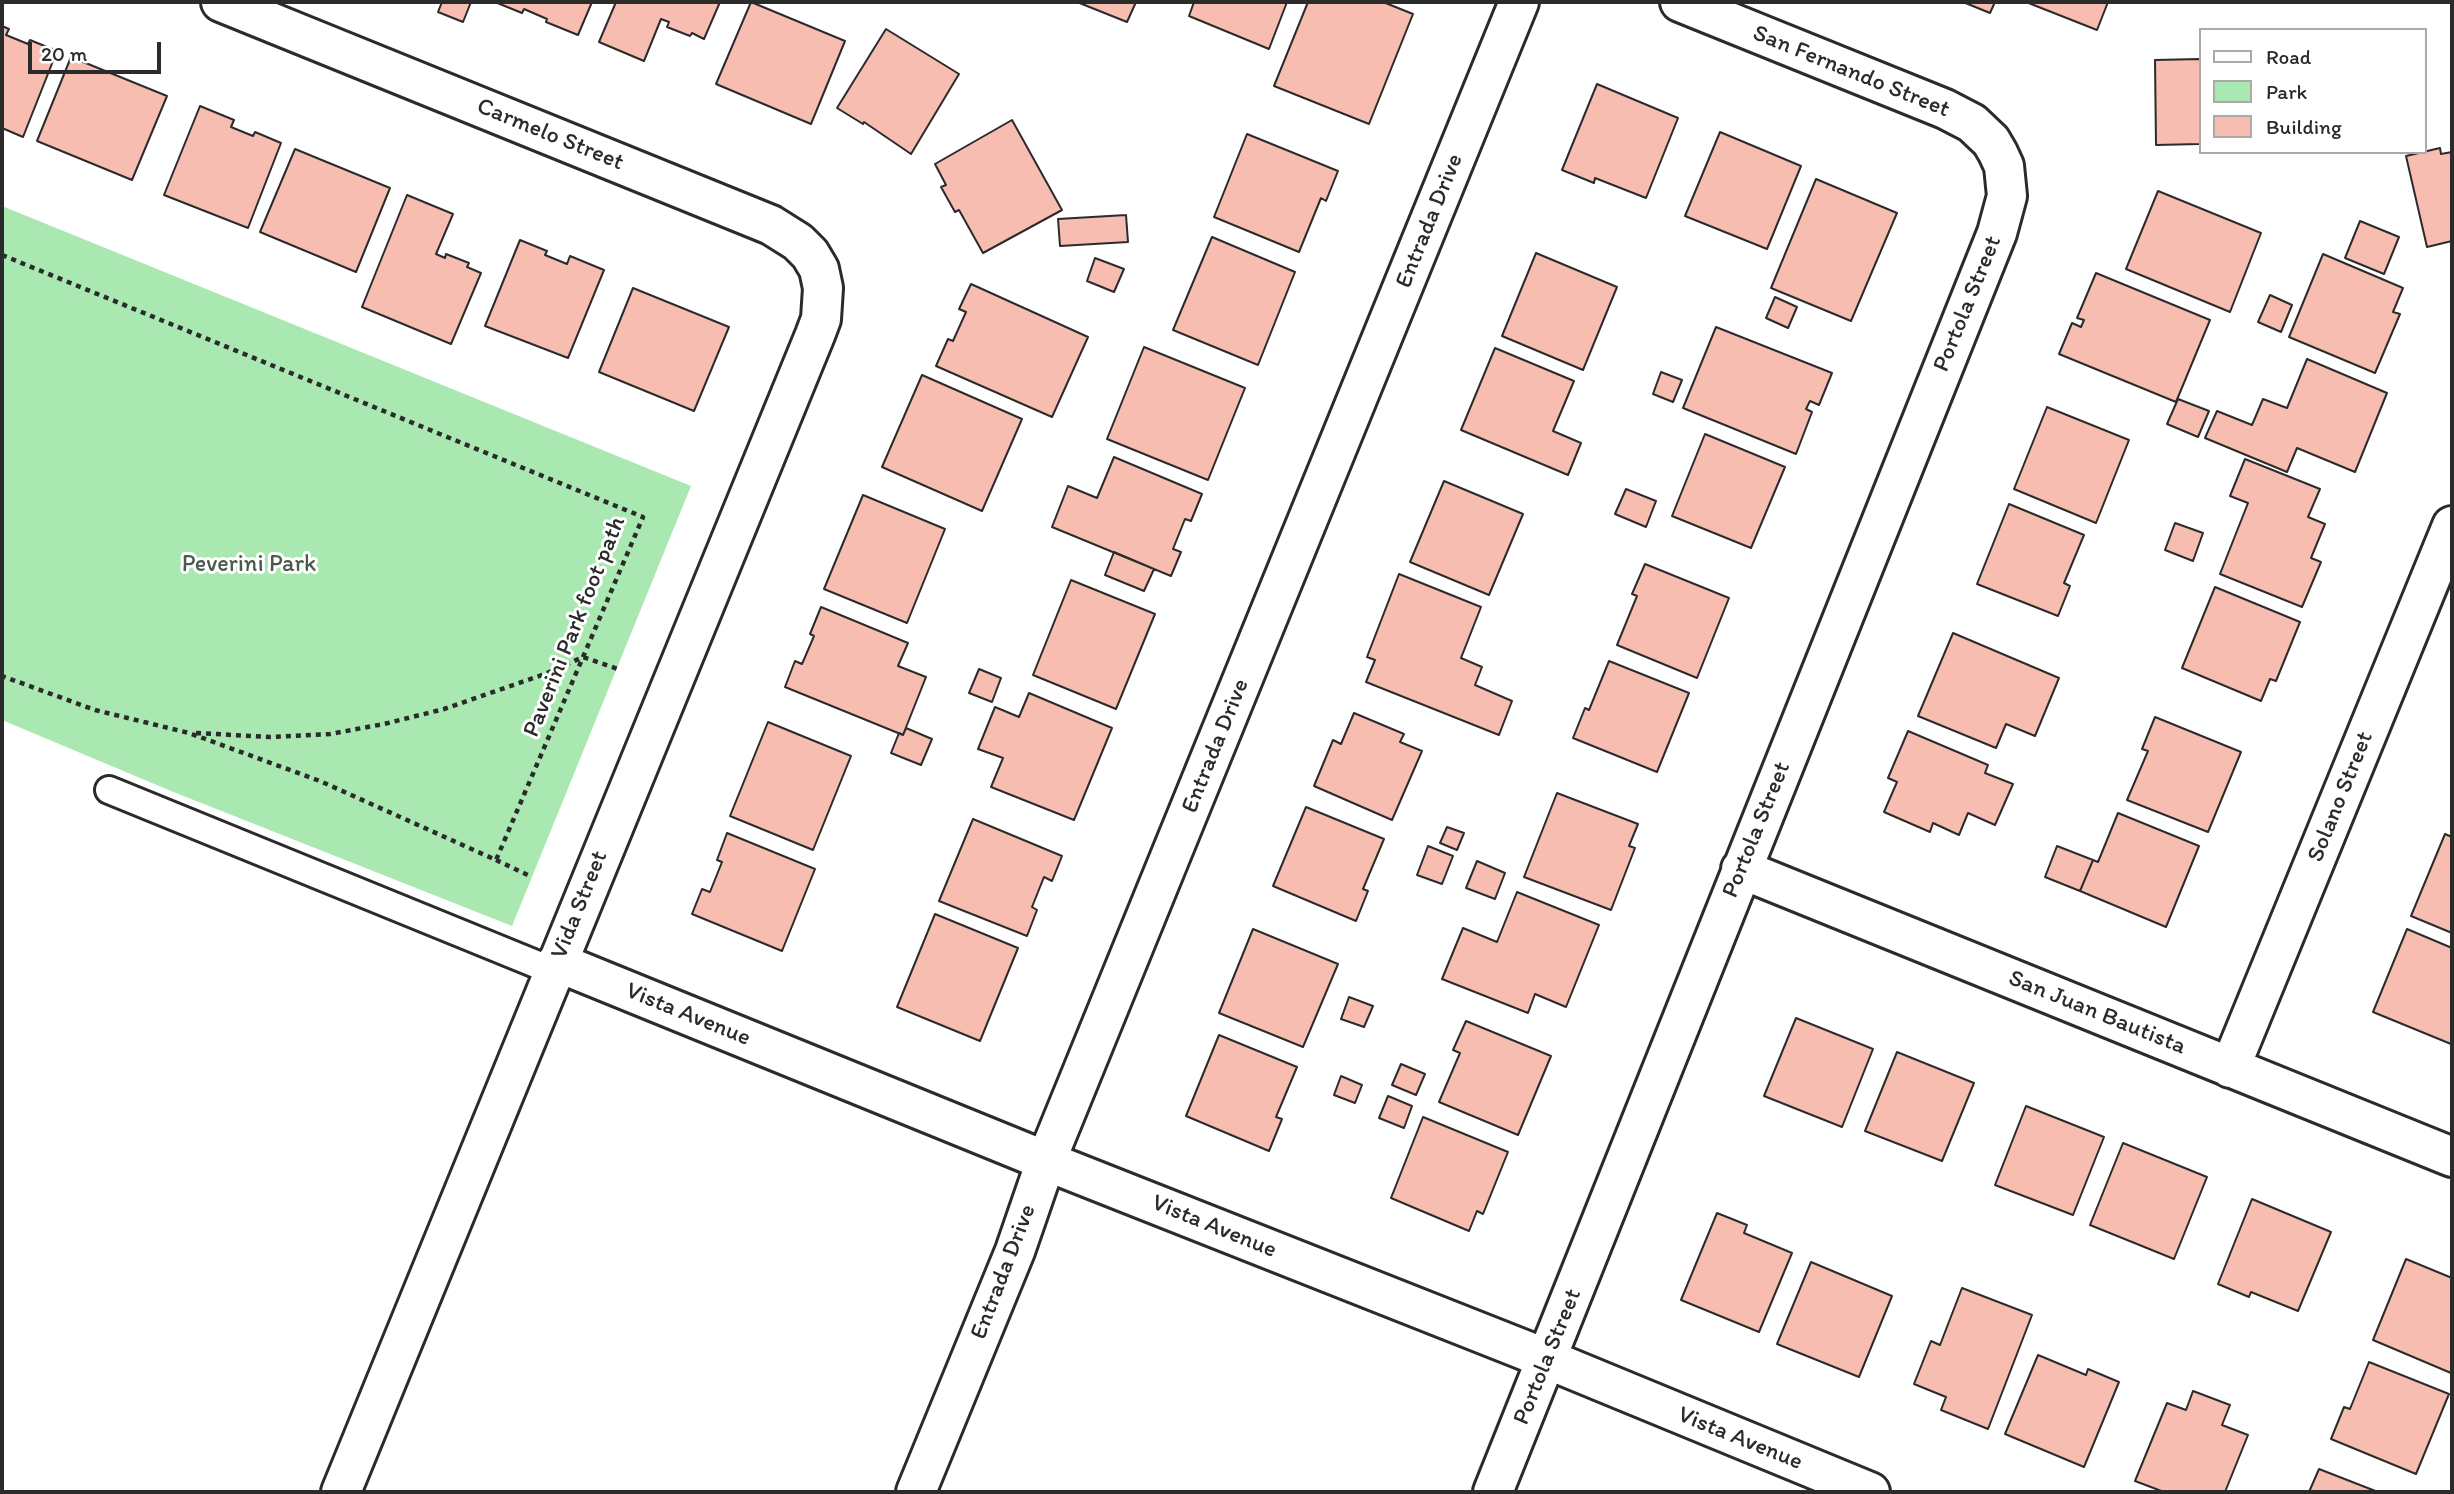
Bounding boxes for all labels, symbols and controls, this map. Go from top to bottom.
street label: San Fernando Street [1748,19,1954,125]
scale bar [32,28,164,72]
legend [2198,28,2426,154]
text: 20 m [41,41,87,66]
text: Road [2266,44,2311,69]
text: Park [2266,79,2307,104]
street label: Carmelo Street [472,92,628,178]
text: Building [2266,114,2342,139]
street label: Entrada Drive [1390,150,1470,292]
street label: Portola Street [1928,232,2008,376]
street label: Paverini Park foot path [518,513,632,741]
park label: Peverini Park [182,551,316,579]
street label: Entrada Drive [1176,675,1256,817]
street label: Solano Street [2302,728,2380,866]
street label: Portola Street [1717,758,1797,902]
street label: Vida Street [545,847,615,963]
street label: San Juan Bautista [2004,964,2190,1062]
street label: Vista Avenue [621,977,755,1053]
street label: Vista Avenue [1147,1189,1281,1265]
street label: Entrada Drive [965,1200,1043,1344]
street label: Portola Street [1508,1285,1588,1429]
street label: Vista Avenue [1673,1401,1807,1477]

